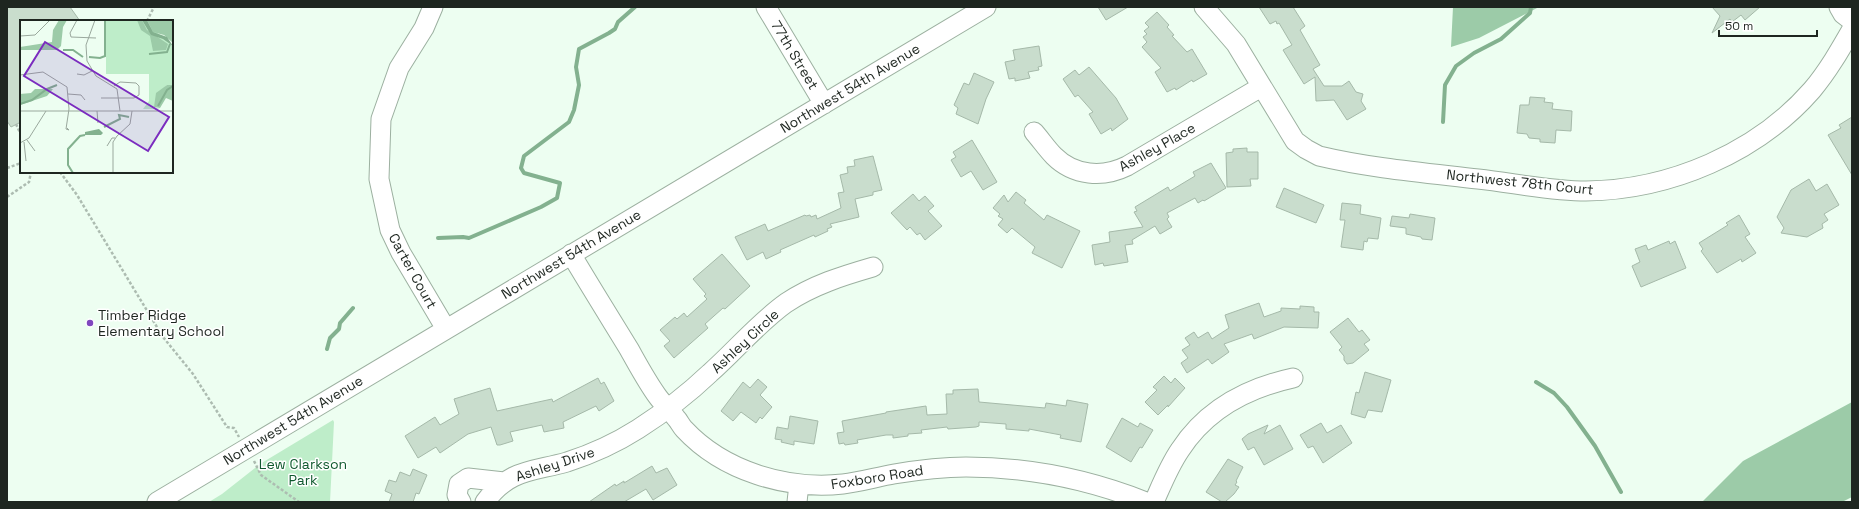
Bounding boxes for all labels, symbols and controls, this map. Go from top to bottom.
scale bar [1719,12,1817,38]
street label: 77th Street [767,17,823,93]
text: 50 m [1725,18,1753,34]
inset map [20,20,173,173]
street label: Northwest 54th Avenue [777,39,923,137]
street label: Ashley Place [1115,119,1199,175]
street label: Northwest 78th Court [1445,165,1595,199]
street label: Northwest 54th Avenue [498,205,644,303]
street label: Carter Court [385,230,441,312]
street label: Ashley Circle [707,305,783,377]
place label: Timber Ridge Elementary School [98,306,224,340]
marker: Timber Ridge Elementary School [85,318,95,328]
street label: Northwest 54th Avenue [220,371,366,469]
street label: Ashley Drive [513,443,597,485]
park label: Lew Clarkson Park [259,455,347,489]
street label: Foxboro Road [830,461,924,493]

